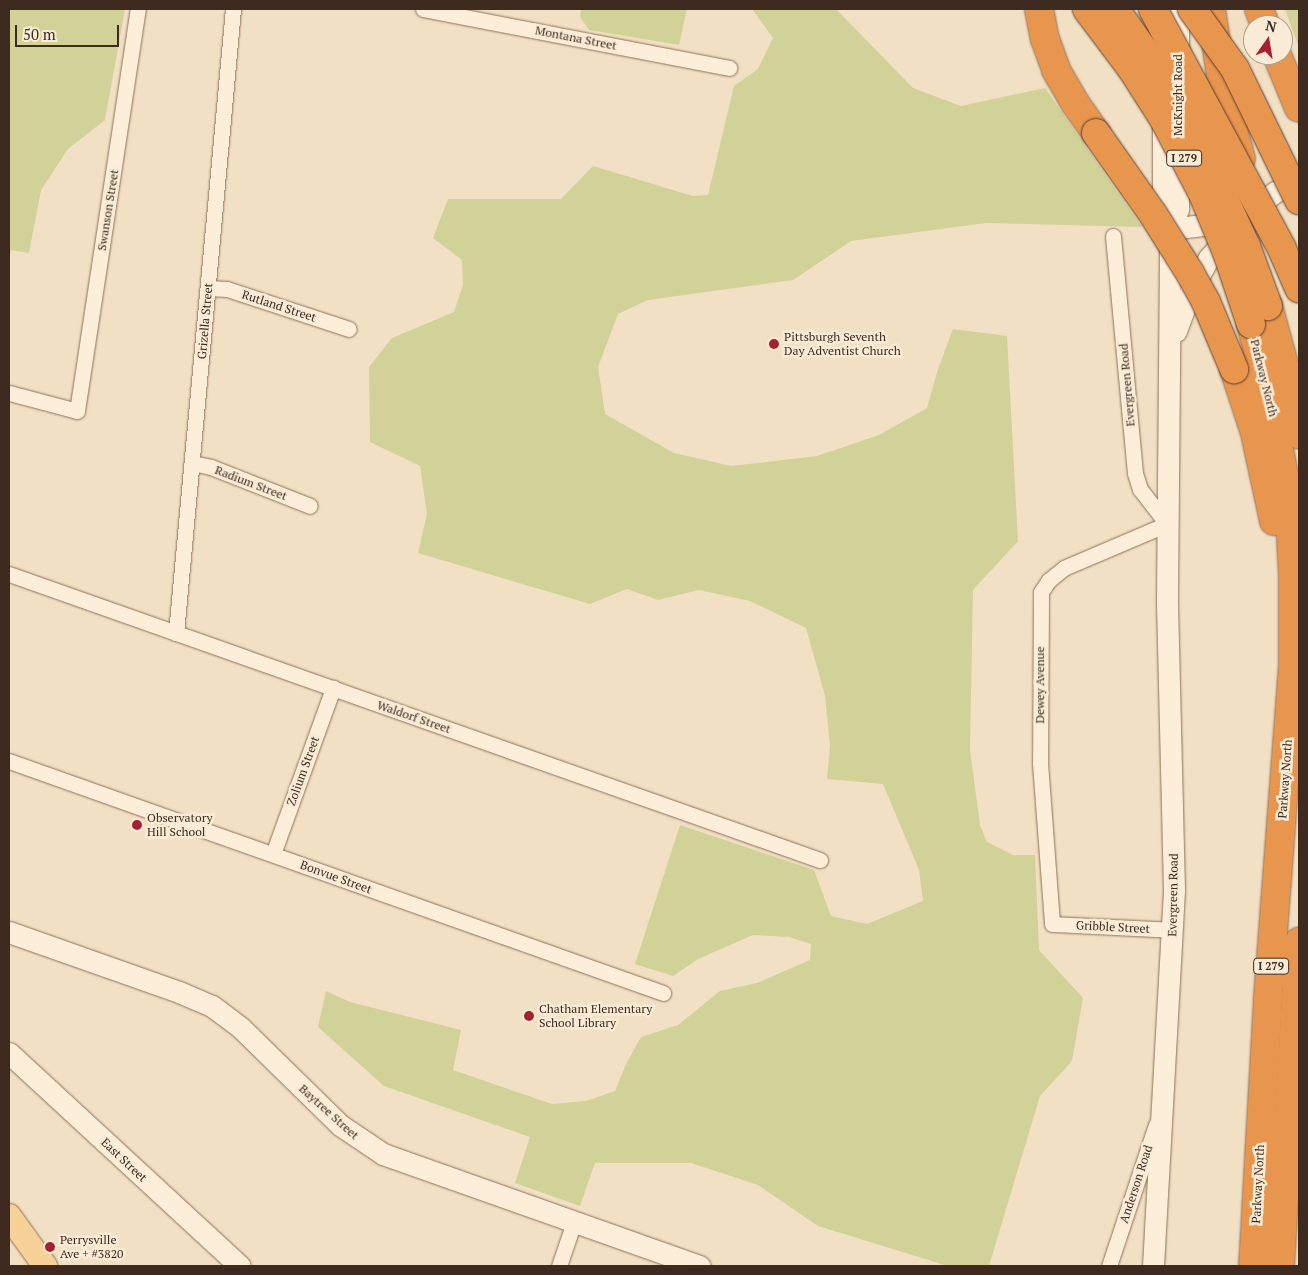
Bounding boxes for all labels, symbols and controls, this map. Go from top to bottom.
scale bar [18,15,121,47]
north arrow [1243,15,1293,65]
text: N [1264,15,1279,36]
street label: Montana Street [534,23,618,53]
text: 50 m [23,24,56,44]
street label: McKnight Road [1171,54,1185,136]
road number: I 279 [1165,150,1203,167]
street label: Swanson Street [94,168,122,252]
street label: Grizella Street [194,282,216,360]
street label: Rutland Street [240,287,318,325]
place label: Pittsburgh Seventh Day Adventist Church [784,330,901,358]
marker: Pittsburgh Seventh Day Adventist Church [768,338,780,350]
street label: Parkway North [1247,338,1281,418]
street label: Evergreen Road [1116,343,1138,427]
street label: Radium Street [213,463,289,503]
street label: Dewey Avenue [1033,646,1047,724]
street label: Waldorf Street [375,698,453,736]
street label: Zolium Street [284,734,322,808]
street label: Parkway North [1275,739,1295,819]
place label: Observatory Hill School [147,811,213,839]
marker: Observatory Hill School [131,819,143,831]
street label: Evergreen Road [1165,853,1181,937]
street label: Bonvue Street [298,857,374,897]
street label: Gribble Street [1076,918,1150,936]
road number: I 279 [1252,958,1290,974]
place label: Chatham Elementary School Library [539,1002,652,1030]
marker: Chatham Elementary School Library [523,1010,535,1022]
street label: Baytree Street [296,1081,362,1143]
street label: East Street [98,1135,150,1185]
street label: Anderson Road [1117,1143,1155,1225]
street label: Parkway North [1249,1144,1267,1224]
place label: Perrysville Ave + #3820 [60,1233,123,1261]
marker: Perrysville Ave + #3820 [44,1241,56,1253]

